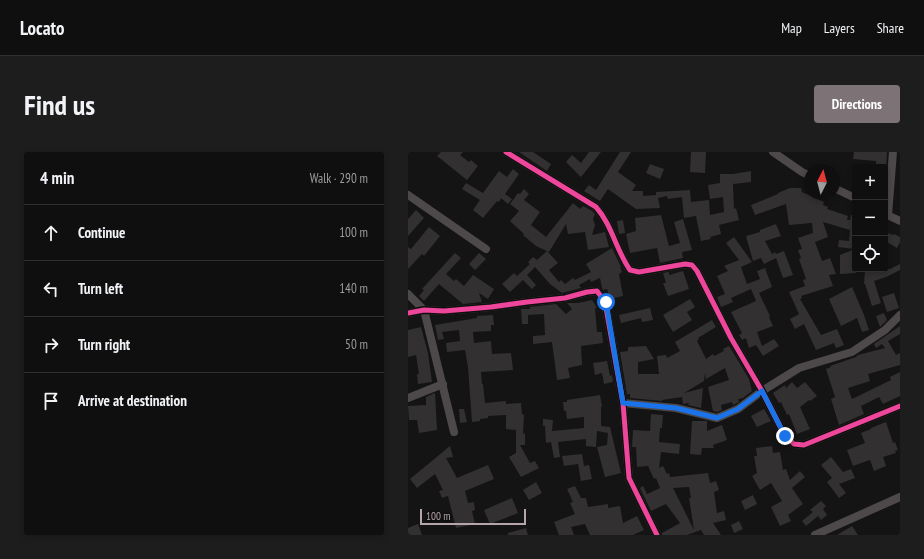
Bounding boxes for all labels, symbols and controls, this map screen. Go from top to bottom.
text: Locato [20,16,65,40]
text: Map [781,19,802,37]
text: Layers [824,19,855,37]
text: Share [877,19,904,37]
button: Directions [814,85,900,123]
text: Find us [24,86,95,123]
north arrow [804,164,840,200]
map controls [852,164,888,272]
button: + [852,164,888,200]
text: 4 min [40,167,74,189]
text: Walk · 290 m [310,170,368,187]
button: − [852,200,888,236]
icon: ahead [40,222,62,244]
text: Continue [78,223,125,242]
text: 100 m [339,224,368,241]
button: locate [852,236,888,272]
icon: left [40,278,62,300]
text: Turn left [78,279,123,298]
text: 140 m [339,280,368,297]
route start [597,293,615,311]
icon: right [40,334,62,356]
text: Turn right [78,335,130,354]
text: 50 m [345,336,368,353]
icon: arrive [40,390,62,412]
text: Arrive at destination [78,391,187,410]
route end [776,427,794,445]
scale bar [420,507,526,526]
text: 100 m [426,509,450,523]

